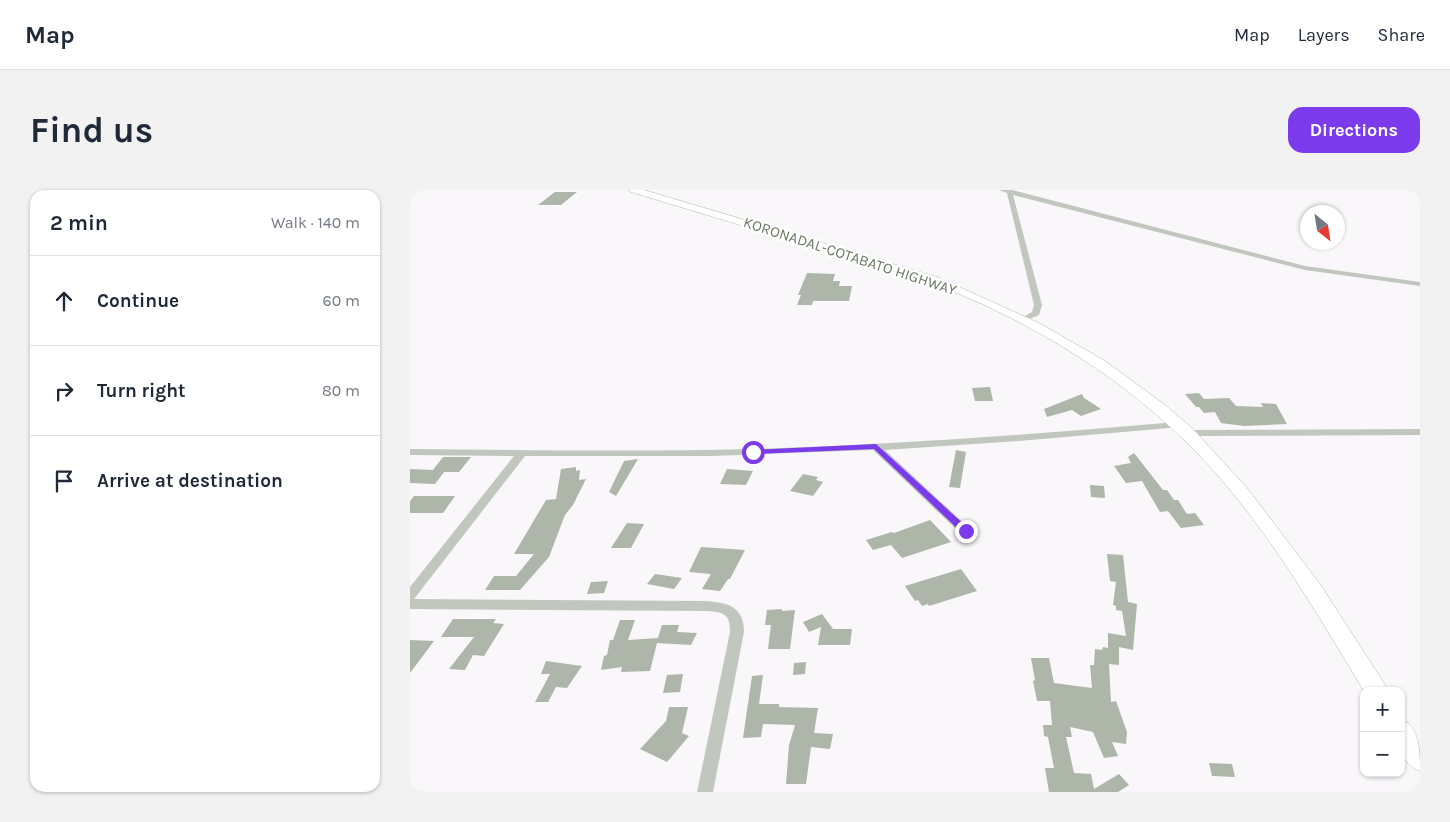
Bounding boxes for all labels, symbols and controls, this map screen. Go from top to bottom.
text: Map [25,21,75,49]
text: Map [1234,24,1270,46]
text: Layers [1298,24,1350,46]
text: Share [1378,24,1425,46]
button: Directions [1288,107,1420,153]
text: Find us [30,110,153,151]
north arrow [1300,205,1345,250]
text: 2 min [50,211,108,235]
text: Walk · 140 m [271,213,360,232]
street label: KORONADAL-COTABATO HIGHWAY [741,213,960,299]
icon: ahead [50,287,78,315]
text: Continue [97,290,179,312]
text: 60 m [323,291,360,310]
icon: right [50,377,78,405]
text: Turn right [97,380,186,402]
text: 80 m [322,381,360,400]
route start [742,441,765,464]
icon: arrive [50,467,78,495]
text: Arrive at destination [97,470,283,492]
route end [955,520,978,543]
map controls [1360,687,1405,777]
button: + [1360,687,1405,732]
button: − [1360,732,1405,777]

